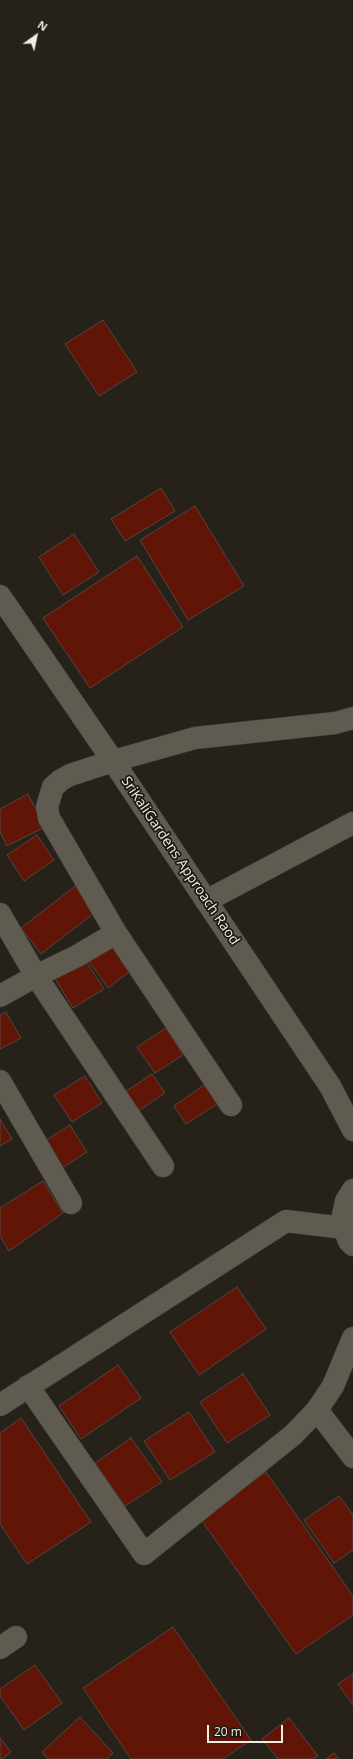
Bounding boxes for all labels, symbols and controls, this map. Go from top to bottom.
north arrow [16,16,56,56]
text: N [35,17,51,34]
street label: SriKaliGardens Approach Raod [117,774,243,948]
scale bar [209,1717,285,1743]
text: 20 m [214,1723,242,1740]

